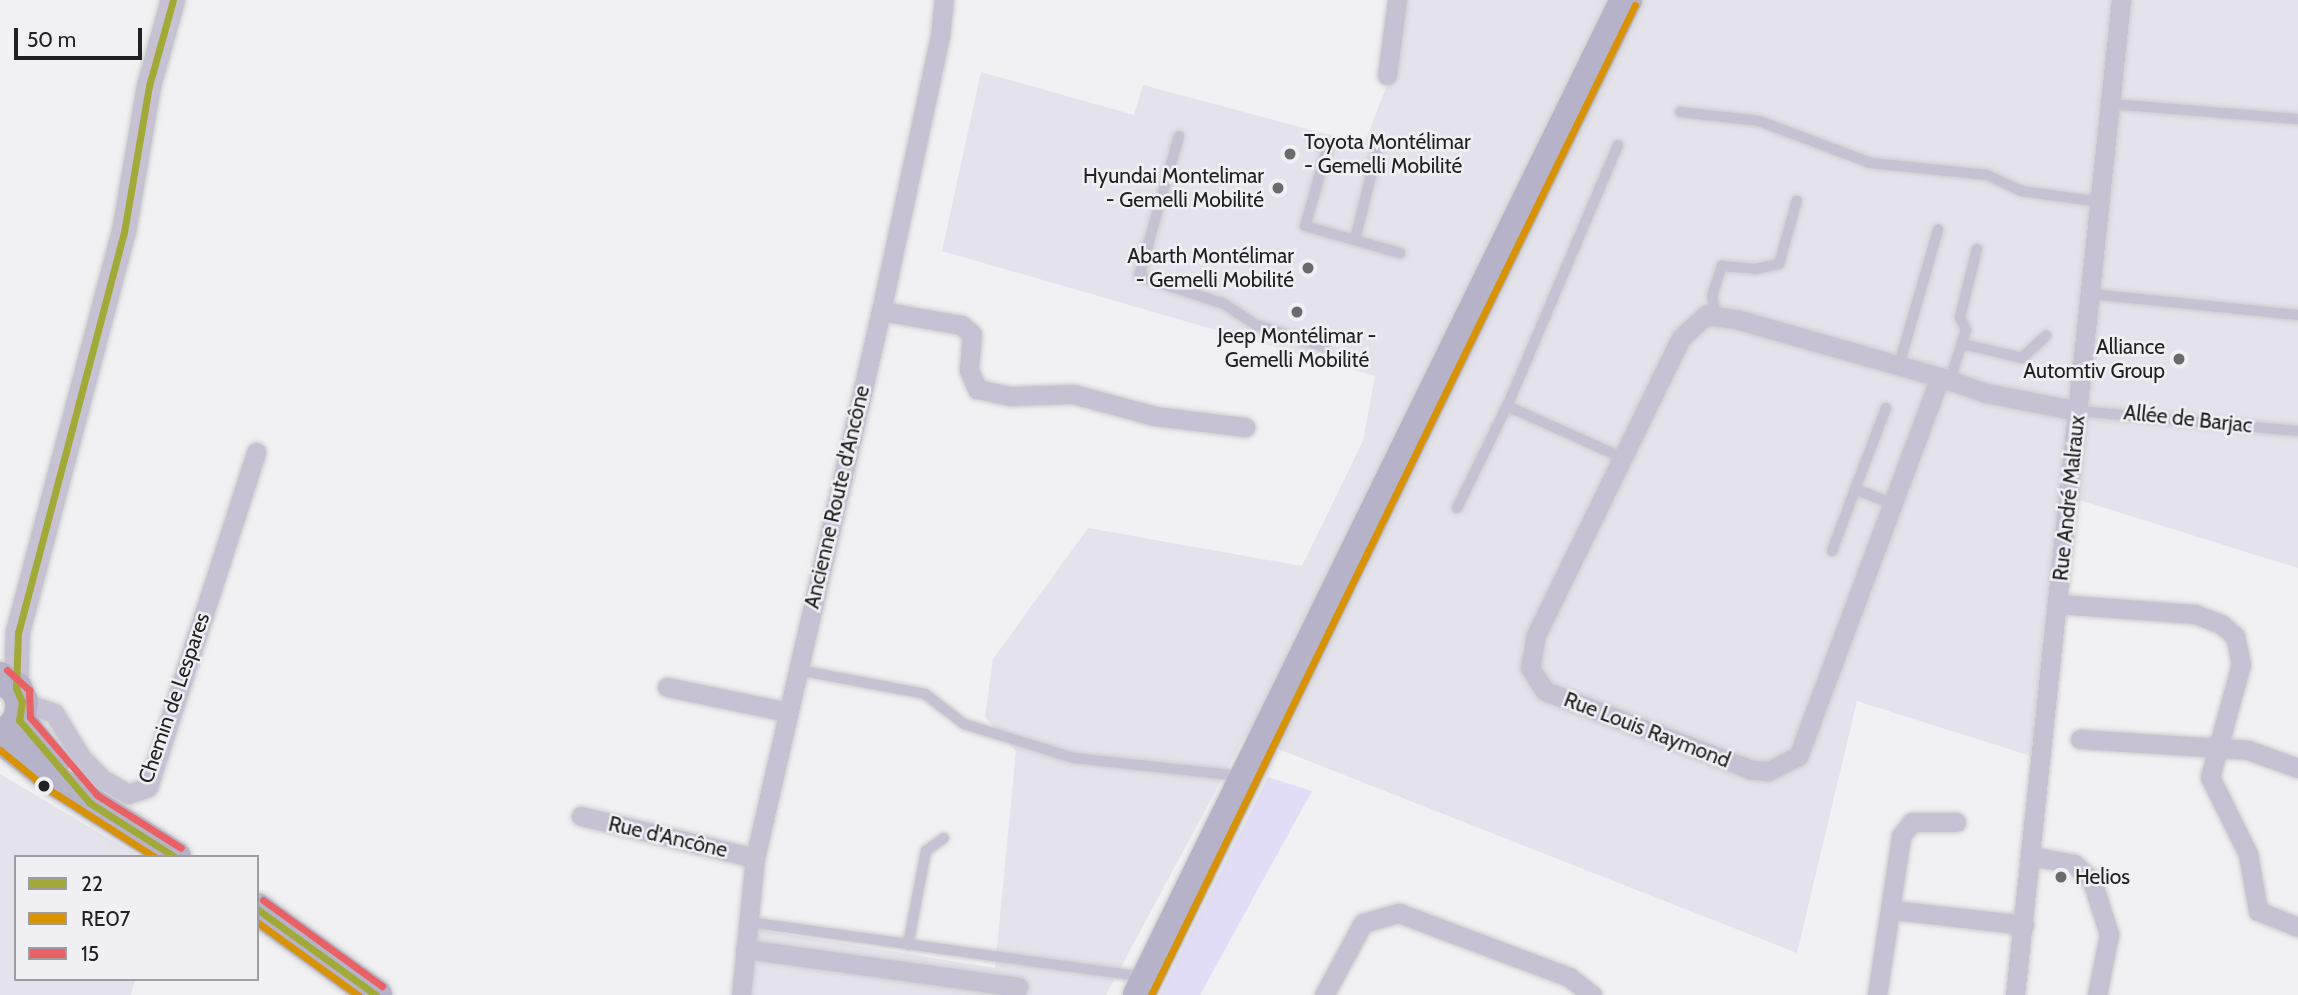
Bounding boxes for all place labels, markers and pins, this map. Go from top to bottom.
place label: Toyota Montélimar - Gemelli Mobilité [1304,129,1471,179]
marker: Toyota Montélimar - Gemelli Mobilité [1282,146,1298,162]
place label: Hyundai Montelimar - Gemelli Mobilité [1083,163,1264,213]
marker: Hyundai Montelimar - Gemelli Mobilité [1270,180,1286,196]
place label: Abarth Montélimar - Gemelli Mobilité [1127,243,1294,293]
marker: Abarth Montélimar - Gemelli Mobilité [1300,260,1316,276]
marker: Jeep Montélimar - Gemelli Mobilité [1289,304,1305,320]
place label: Jeep Montélimar - Gemelli Mobilité [1218,323,1376,373]
place label: Alliance Automtiv Group [2023,334,2165,384]
marker: Alliance Automtiv Group [2171,351,2187,367]
unlabelled marker [37,779,51,793]
place label: Helios [2075,864,2130,890]
marker: Helios [2053,869,2069,885]

